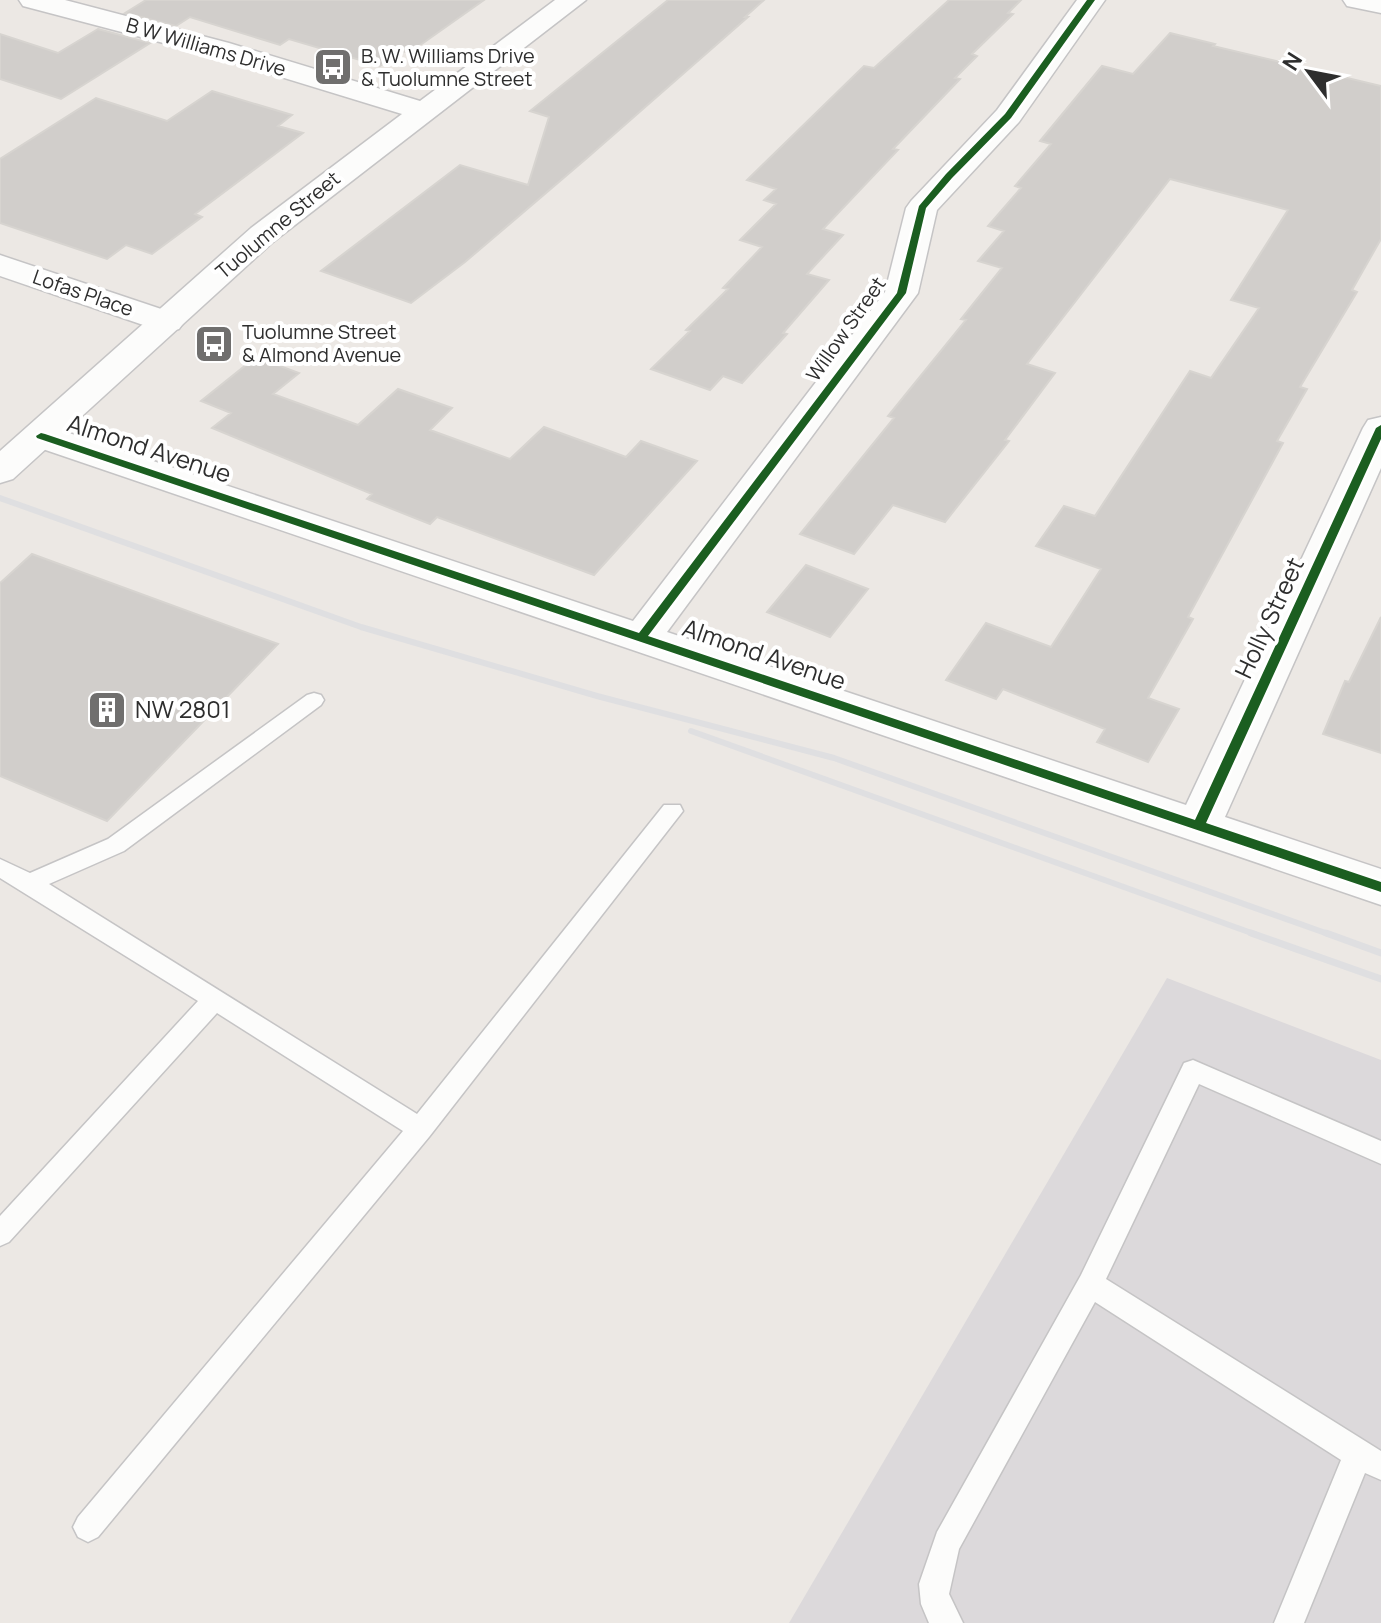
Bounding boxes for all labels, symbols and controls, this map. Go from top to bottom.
street label: B W Williams Drive [123,11,289,82]
north arrow [1269,32,1349,112]
place label: B. W. Williams Drive & Tuolumne Street [361,42,535,92]
bus stop icon: B. W. Williams Drive & Tuolumne Street [312,46,354,88]
text: N [1275,47,1309,76]
street label: Tuolumne Street [210,165,345,285]
street label: Lofas Place [29,263,137,322]
street label: Willow Street [800,271,892,386]
place label: Tuolumne Street & Almond Avenue [242,318,401,368]
bus stop icon: Tuolumne Street & Almond Avenue [193,323,235,365]
street label: Almond Avenue [63,406,236,490]
street label: Holly Street [1226,552,1311,683]
street label: Almond Avenue [678,610,851,697]
building icon: NW 2801 [86,689,128,731]
place label: NW 2801 [135,692,230,725]

